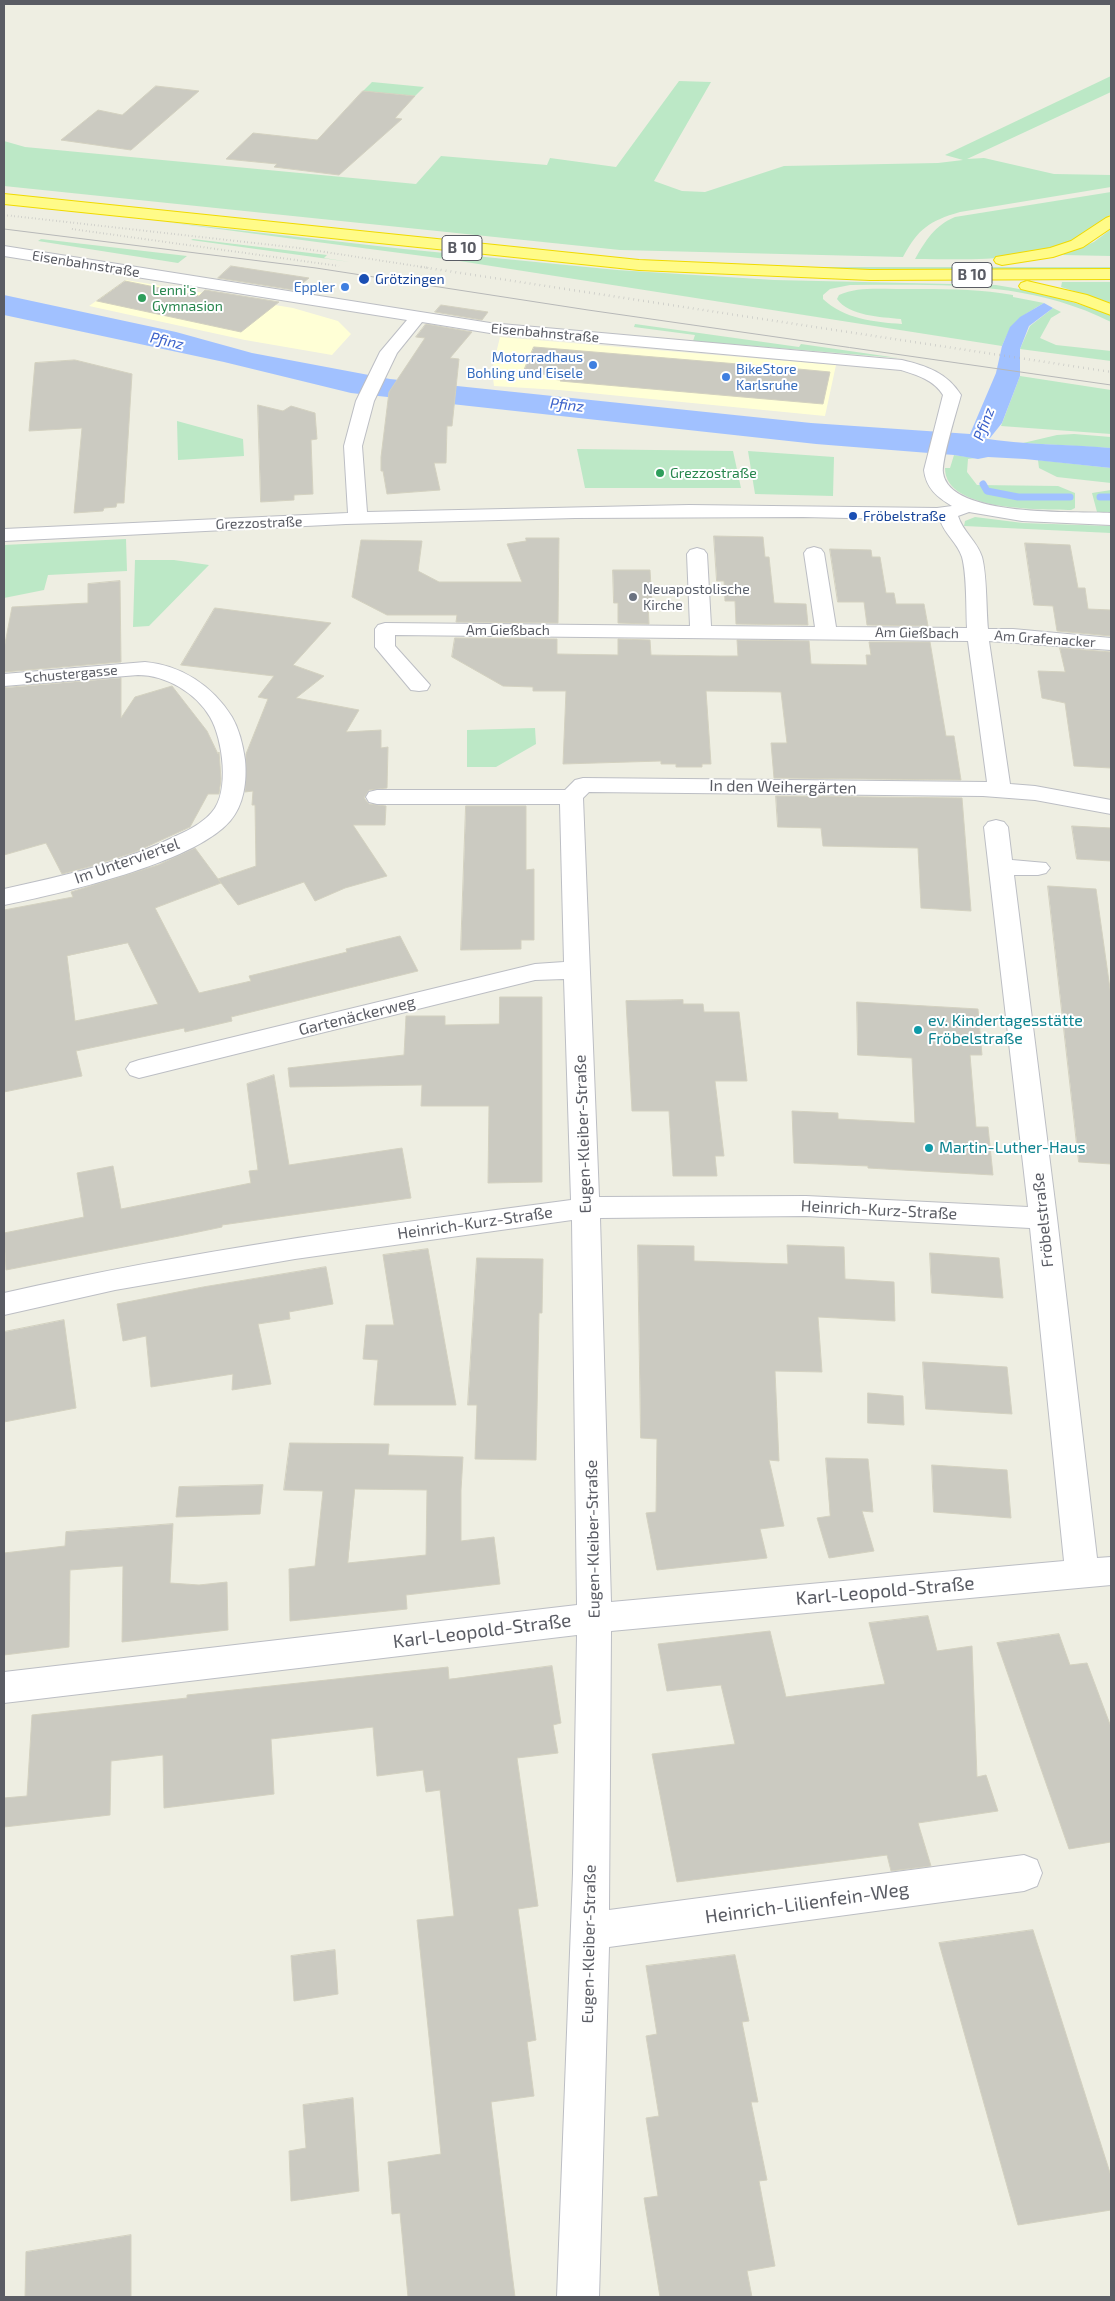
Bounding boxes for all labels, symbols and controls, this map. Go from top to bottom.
road number: B 10 [442,236,482,260]
street label: Eisenbahnstraße [31,247,141,281]
road number: B 10 [952,262,992,288]
place label: Grötzingen [375,271,445,287]
marker: Grötzingen [357,272,371,286]
place label: Eppler [294,279,335,295]
marker: Eppler [339,281,351,293]
place label: Lenni's Gymnasion [152,282,223,314]
marker: Lenni's Gymnasion [136,292,148,304]
street label: Eisenbahnstraße [490,320,600,346]
water label: Pfinz [148,328,186,354]
place label: Motorradhaus Bohling und Eisele [467,349,583,382]
marker: Motorradhaus Bohling und Eisele [587,359,599,371]
place label: BikeStore Karlsruhe [736,361,798,394]
marker: BikeStore Karlsruhe [720,371,732,383]
water label: Pfinz [549,394,585,416]
water label: Pfinz [969,405,999,443]
place label: Grezzostraße [670,465,757,481]
marker: Grezzostraße [654,467,666,479]
place label: Fröbelstraße [863,508,946,524]
marker: Fröbelstraße [847,510,859,522]
street label: Grezzostraße [215,513,303,533]
place label: Neuapostolische Kirche [643,581,750,614]
marker: Neuapostolische Kirche [627,591,639,603]
street label: Am Gießbach [466,622,550,638]
street label: Am Gießbach [875,624,959,642]
street label: Am Grafenacker [994,627,1096,651]
street label: Schustergasse [24,662,118,686]
street label: In den Weihergärten [709,776,857,798]
street label: Im Unterviertel [72,834,182,888]
street label: Gartenäckerweg [297,992,417,1040]
place label: ev. Kindertagesstätte Fröbelstraße [928,1011,1083,1049]
marker: ev. Kindertagesstätte Fröbelstraße [912,1024,924,1036]
street label: Eugen-Kleiber-Straße [571,1054,595,1214]
place label: Martin-Luther-Haus [939,1138,1086,1158]
marker: Martin-Luther-Haus [923,1142,935,1154]
street label: Fröbelstraße [1028,1172,1058,1268]
street label: Heinrich-Kurz-Straße [800,1196,958,1224]
street label: Heinrich-Kurz-Straße [396,1203,554,1243]
street label: Eugen-Kleiber-Straße [582,1459,604,1619]
street label: Karl-Leopold-Straße [795,1572,975,1610]
street label: Karl-Leopold-Straße [392,1609,572,1653]
street label: Eugen-Kleiber-Straße [578,1864,600,2024]
street label: Heinrich-Lilienfein-Weg [704,1877,910,1929]

